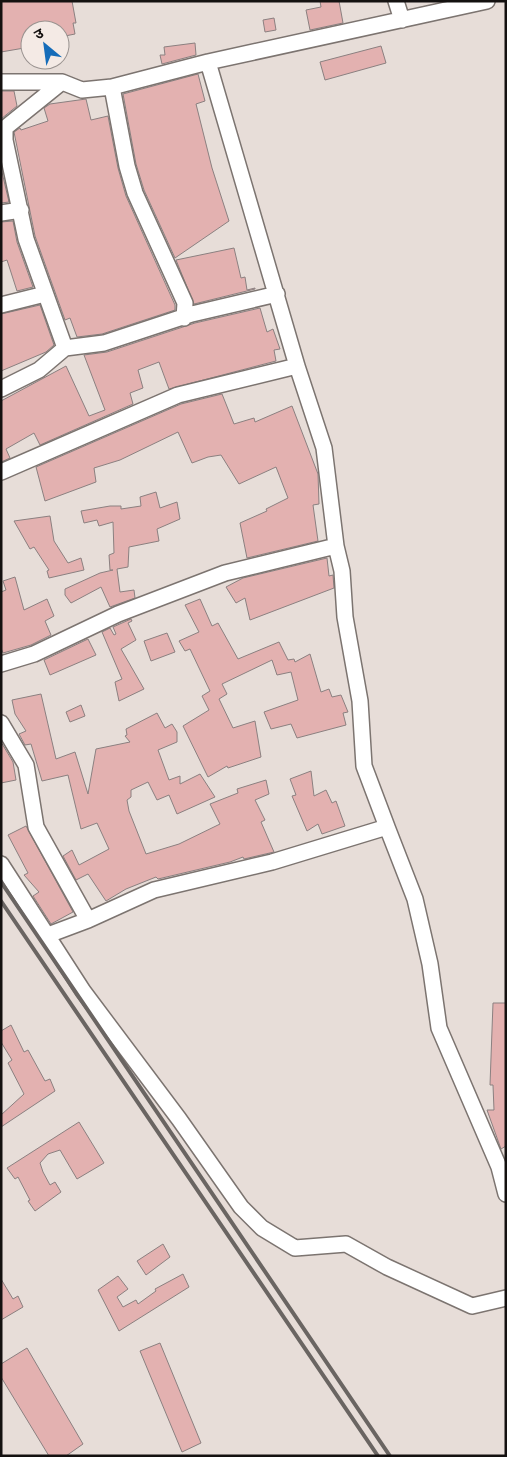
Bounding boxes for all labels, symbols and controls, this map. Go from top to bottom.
north arrow [20,20,70,70]
text: उ [31,24,47,43]

